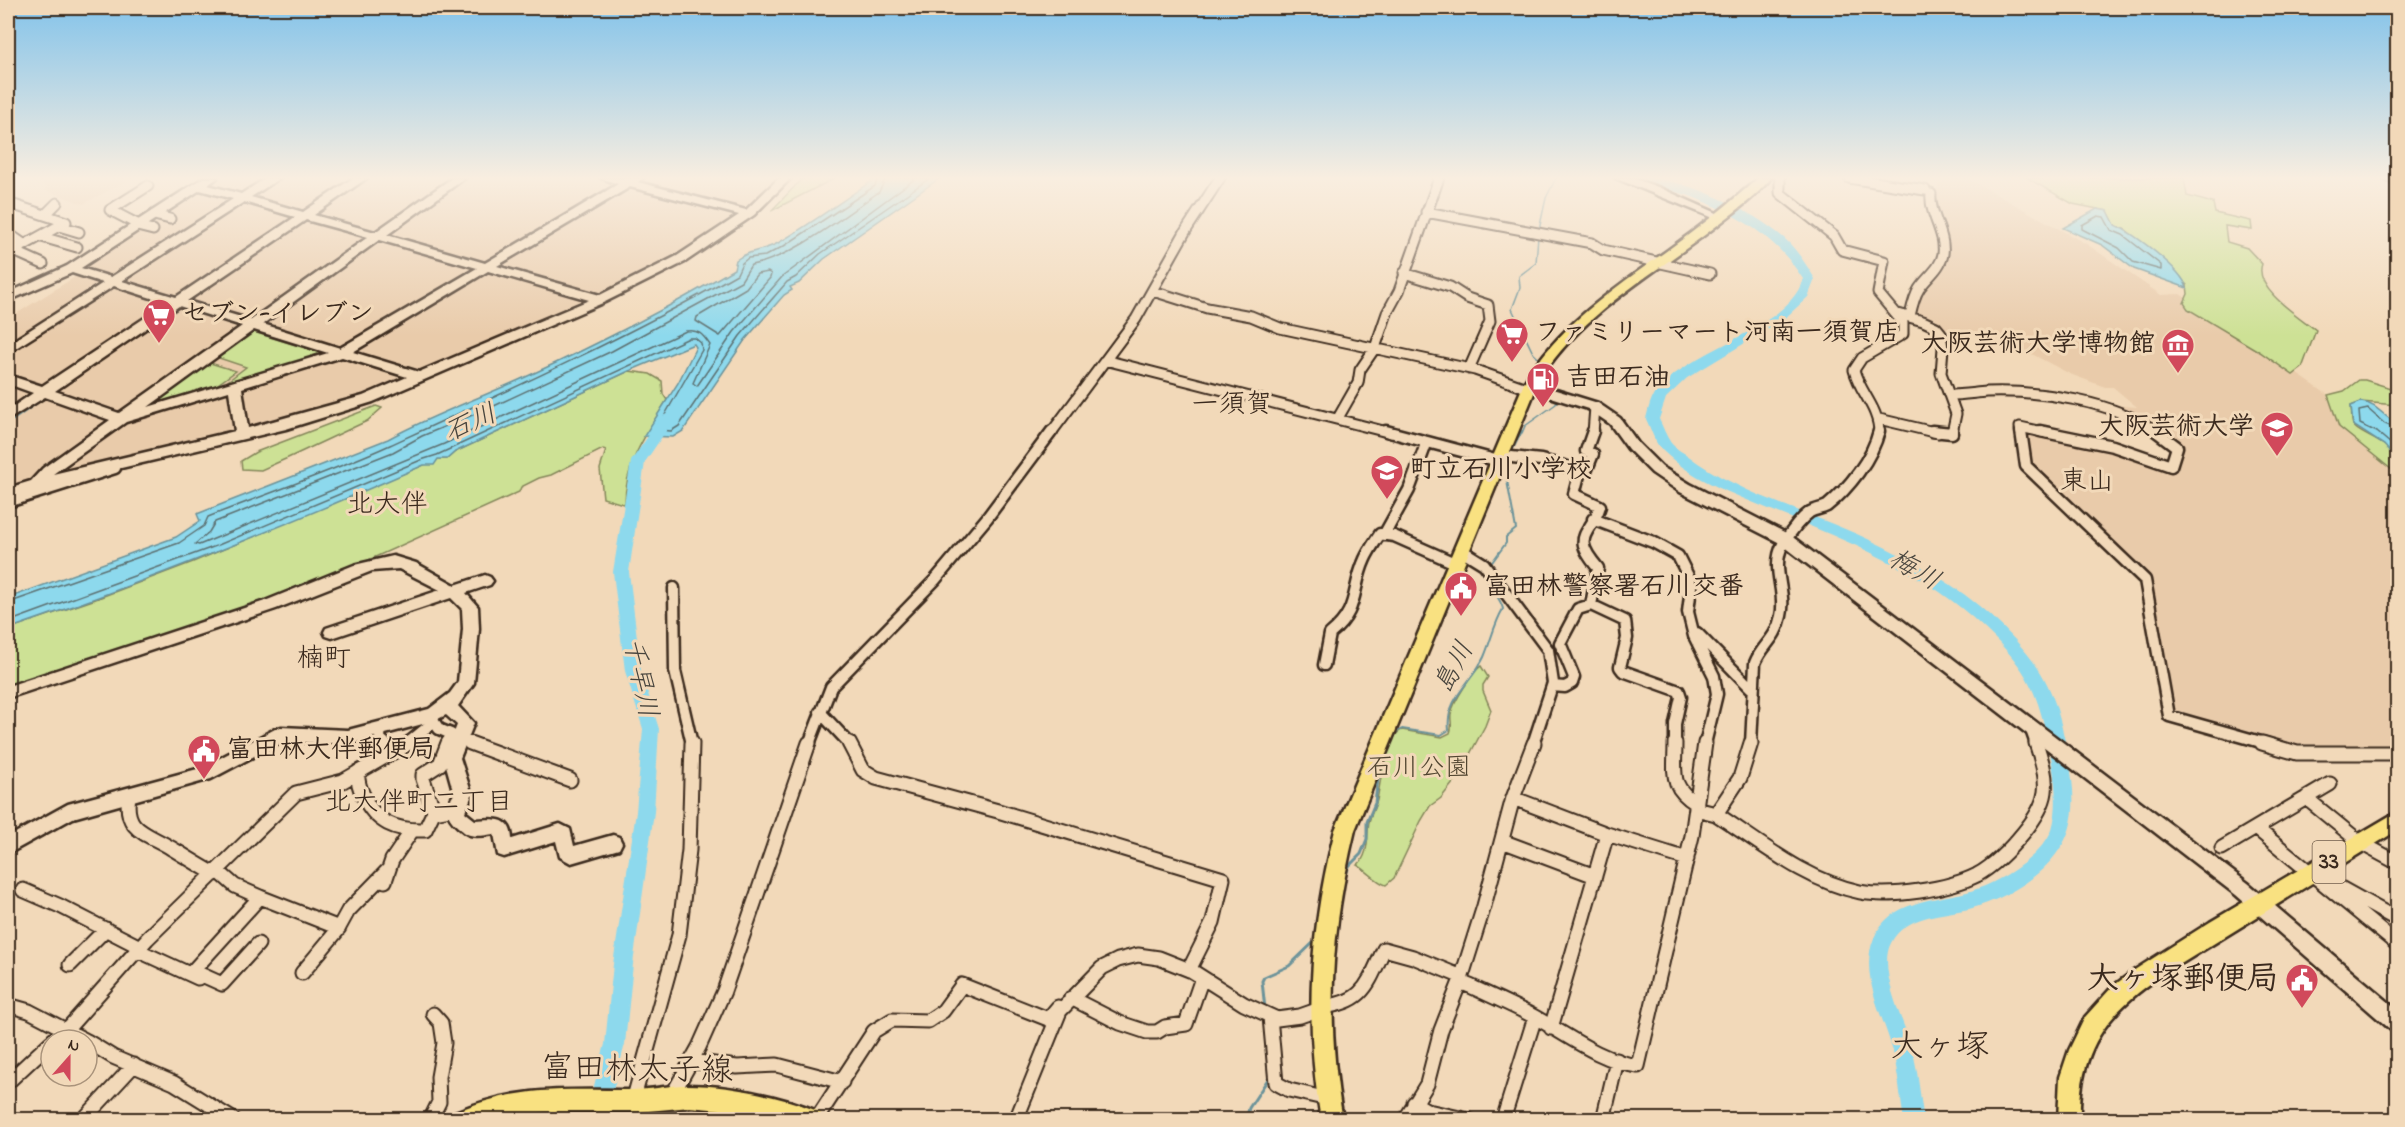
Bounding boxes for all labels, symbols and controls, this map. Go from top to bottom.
place label: セブン-イレブン [182,296,374,334]
supermarket icon: セブン-イレブン [141,297,177,344]
place label: ファミリーマート河南一須賀店 [1535,315,1900,353]
supermarket icon: ファミリーマート河南一須賀店 [1494,316,1530,363]
place label: 大阪芸術大学博物館 [1921,326,2155,364]
museum icon: 大阪芸術大学博物館 [2160,327,2196,374]
place label: 吉田石油 [1566,360,1670,398]
fuel station icon: 吉田石油 [1525,361,1561,408]
district label: 一須賀 [1192,386,1273,425]
water label: 石川 [438,395,504,453]
place label: 大阪芸術大学 [2098,409,2254,447]
school or university icon: 大阪芸術大学 [2259,410,2295,457]
place label: 町立石川小学校 [1410,452,1592,490]
school or university icon: 町立石川小学校 [1369,453,1405,500]
district label: 東山 [2060,463,2114,502]
district label: 北大伴 [347,486,428,525]
water label: 梅川 [1881,541,1947,601]
place label: 富田林警察署石川交番 [1484,569,1744,607]
public building icon: 富田林警察署石川交番 [1443,570,1479,617]
water label: 千早川 [612,634,666,722]
water label: 島川 [1425,635,1485,701]
district label: 楠町 [297,640,351,679]
place label: 富田林大伴郵便局 [227,732,435,770]
public building icon: 富田林大伴郵便局 [186,733,222,780]
park label: 石川公園 [1367,750,1471,788]
district label: 北大伴町二丁目 [325,784,514,823]
road number: 33 [2312,841,2346,883]
place label: 大ヶ塚郵便局 [2087,957,2279,1004]
public building icon: 大ヶ塚郵便局 [2284,962,2320,1009]
district label: 大ヶ塚 [1891,1024,1990,1072]
north arrow [39,1028,99,1088]
text: N [64,1033,83,1059]
street label: 富田林太子線 [541,1046,733,1096]

